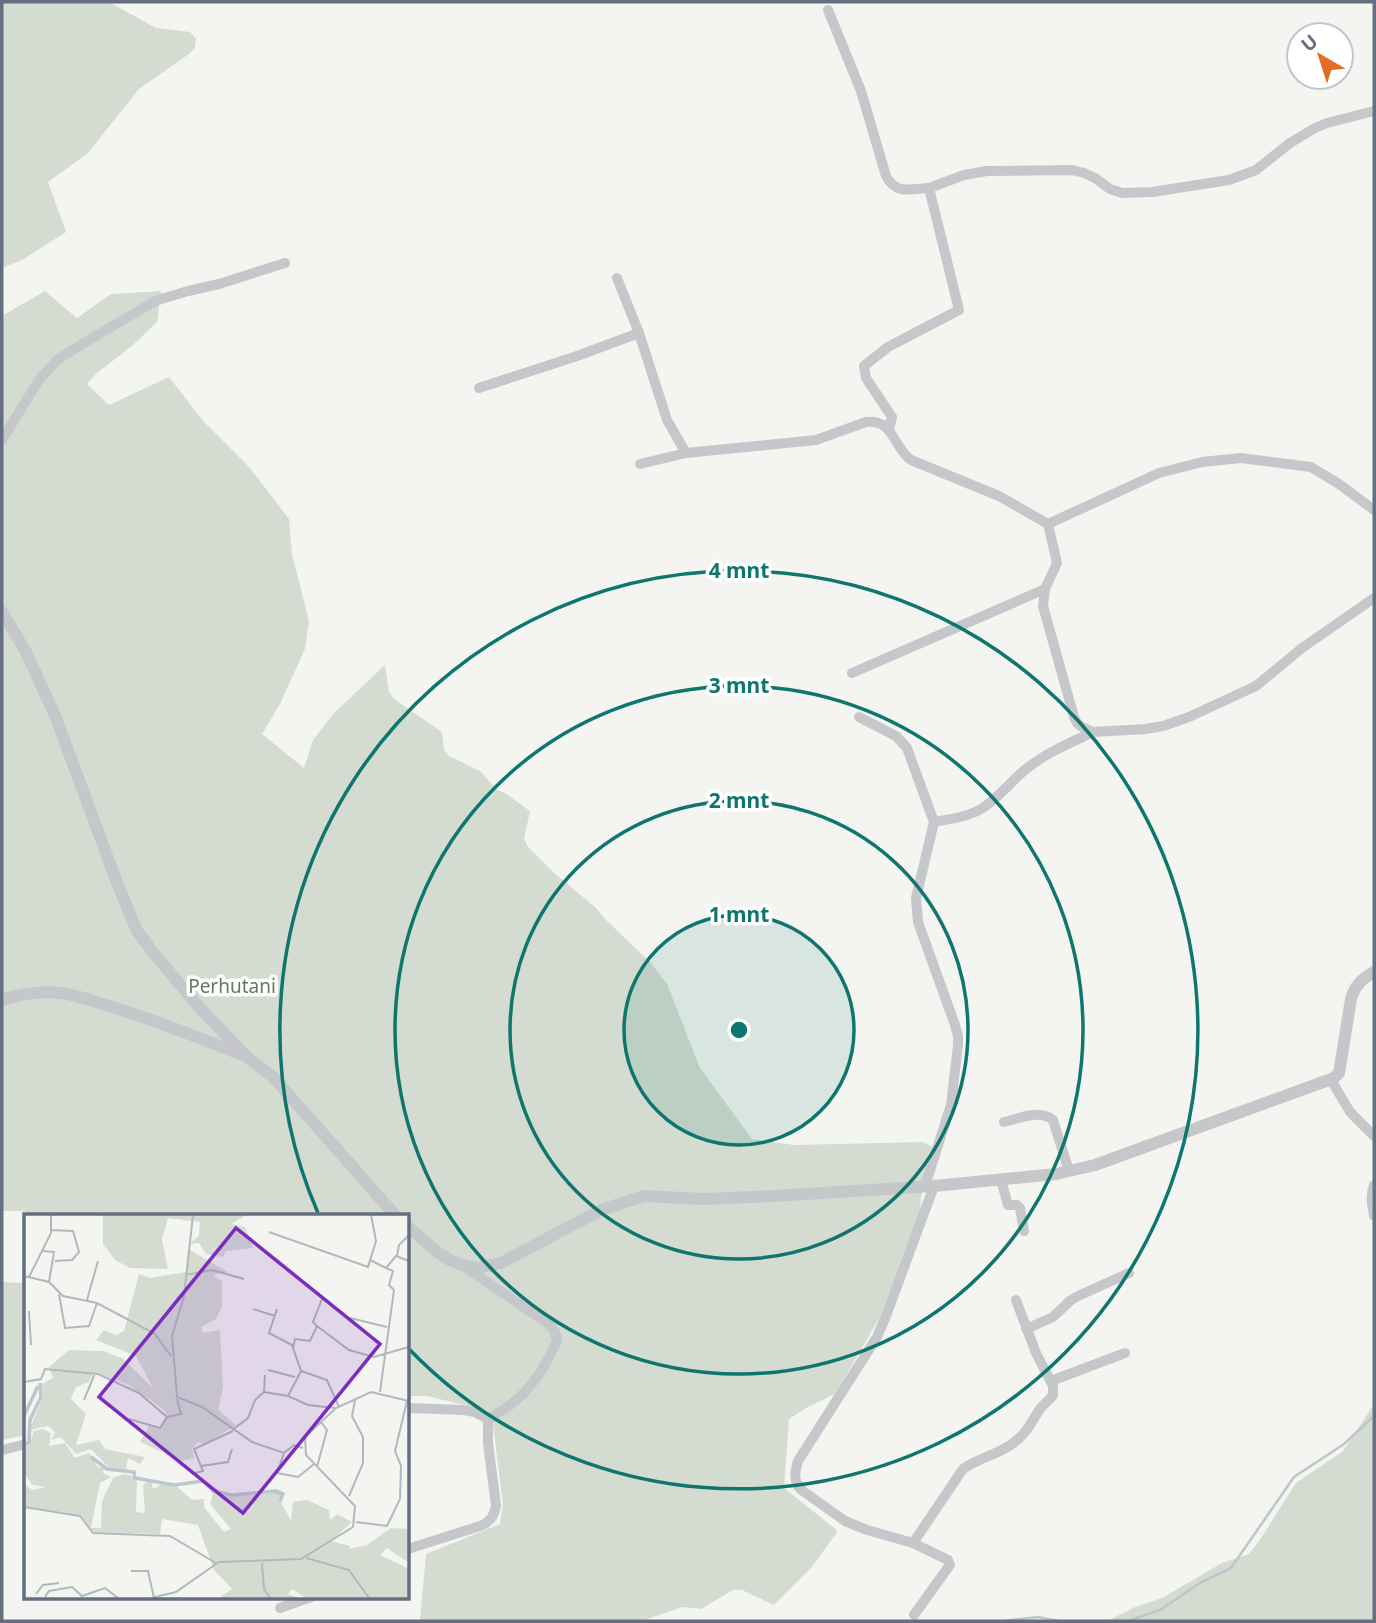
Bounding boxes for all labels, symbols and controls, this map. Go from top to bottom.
north arrow [1285,21,1355,91]
text: U [1296,28,1323,57]
text: 4 mnt [709,556,769,584]
text: 3 mnt [709,671,769,699]
text: 2 mnt [709,786,769,814]
text: 1 mnt [709,900,769,928]
park label: Perhutani [188,973,276,999]
centre of rings [727,1018,751,1042]
inset map [24,1214,410,1598]

